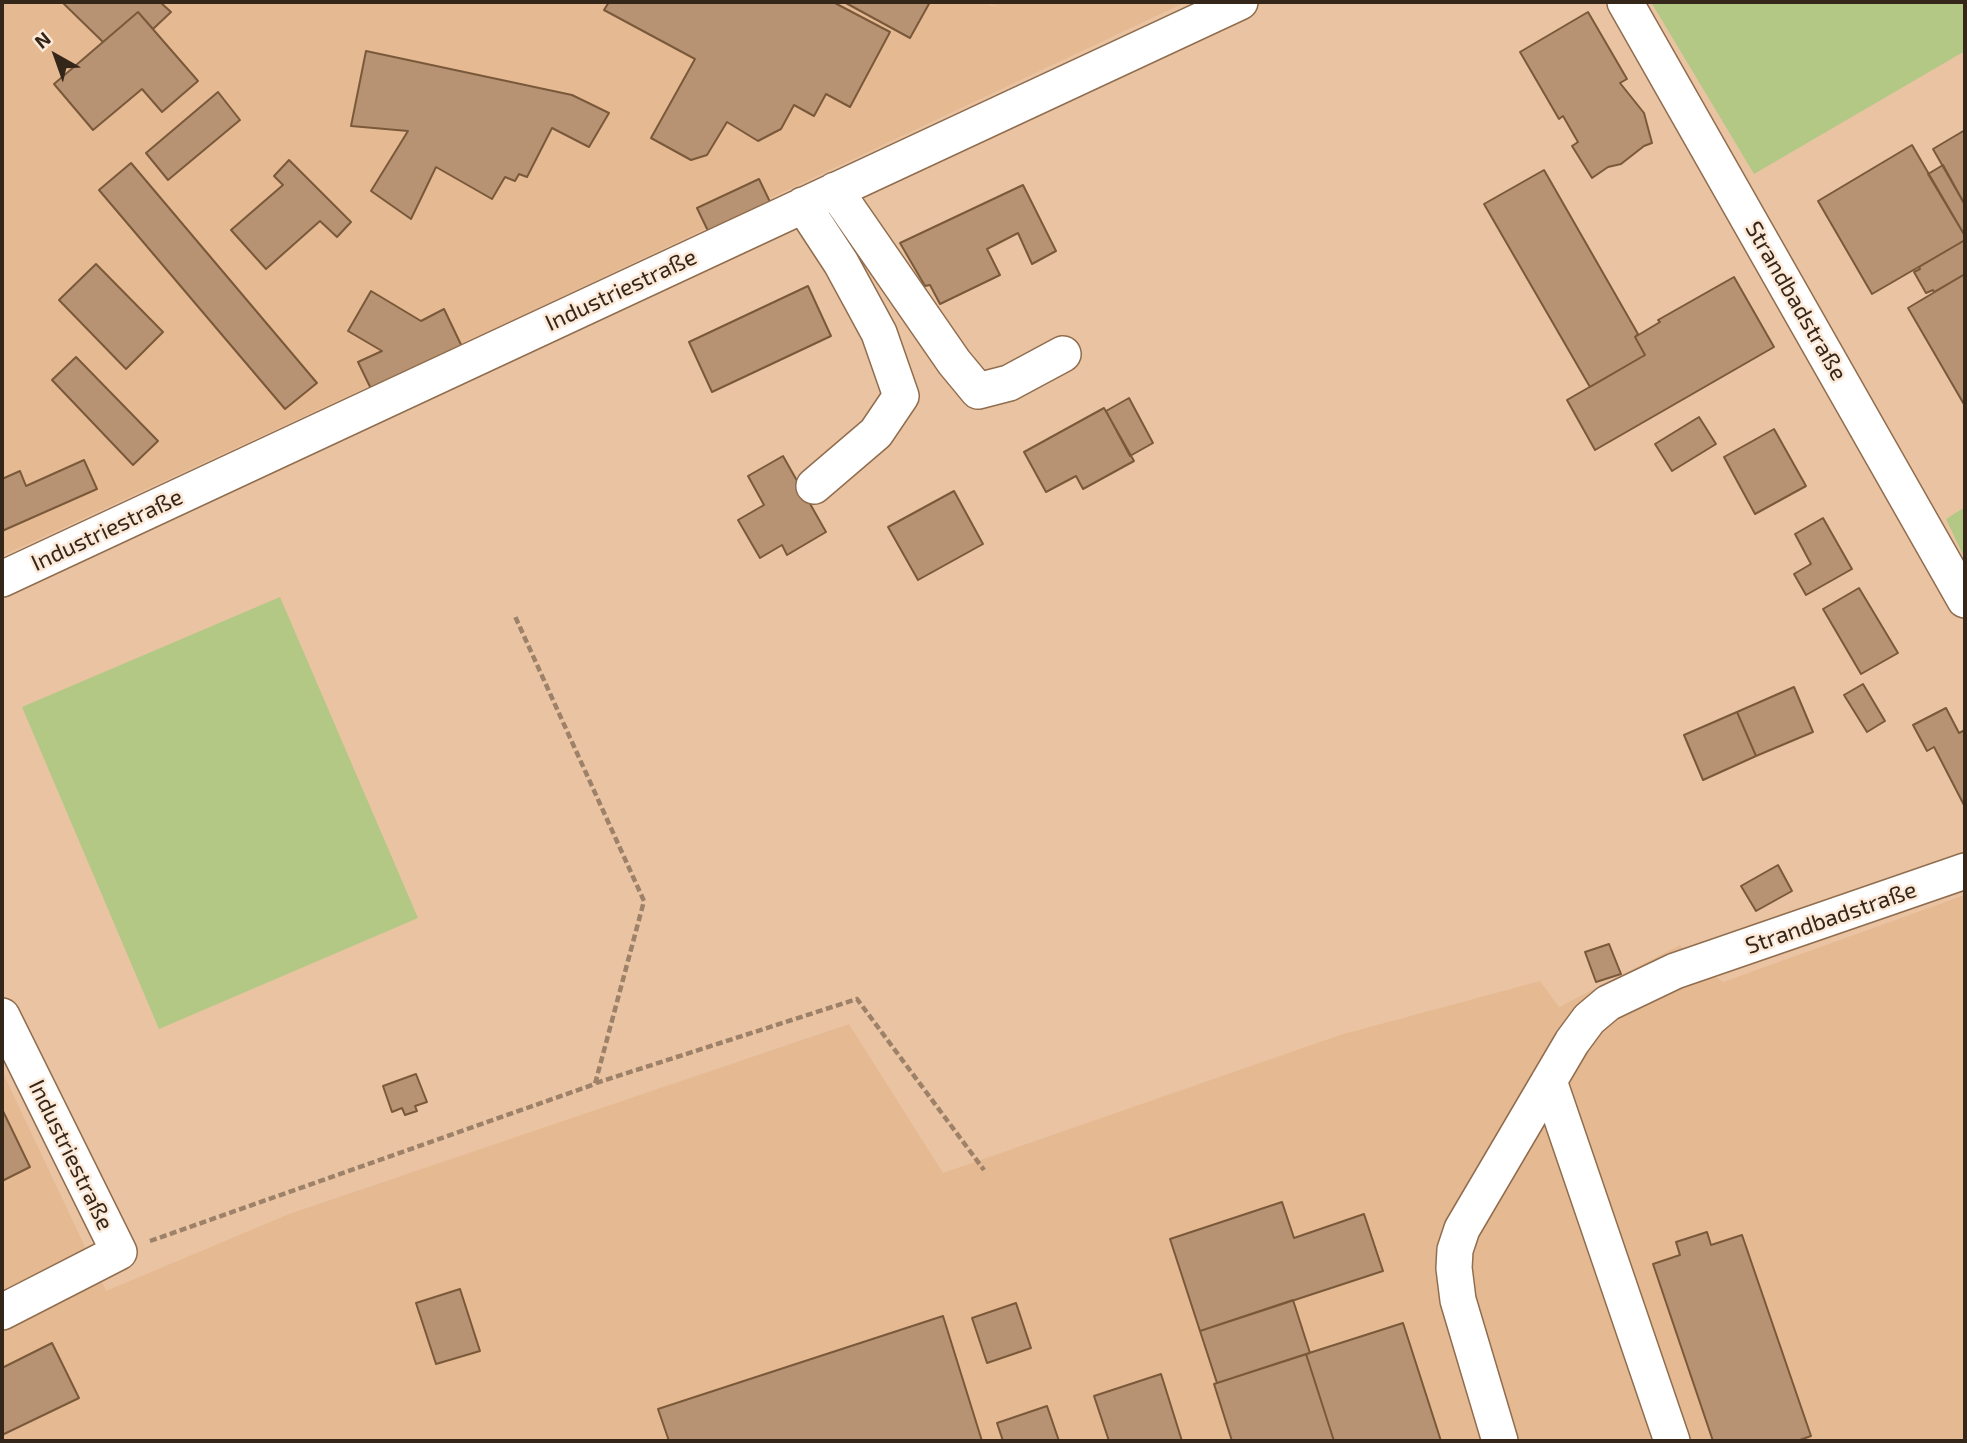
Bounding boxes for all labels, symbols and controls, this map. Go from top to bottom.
north arrow [21,21,91,91]
text: N [30,26,55,53]
street label: Strandbadstraße [1739,217,1853,385]
street label: Industriestraße [541,243,701,337]
street label: Industriestraße [27,483,187,577]
street label: Strandbadstraße [1742,876,1920,960]
street label: Industriestraße [23,1075,119,1235]

